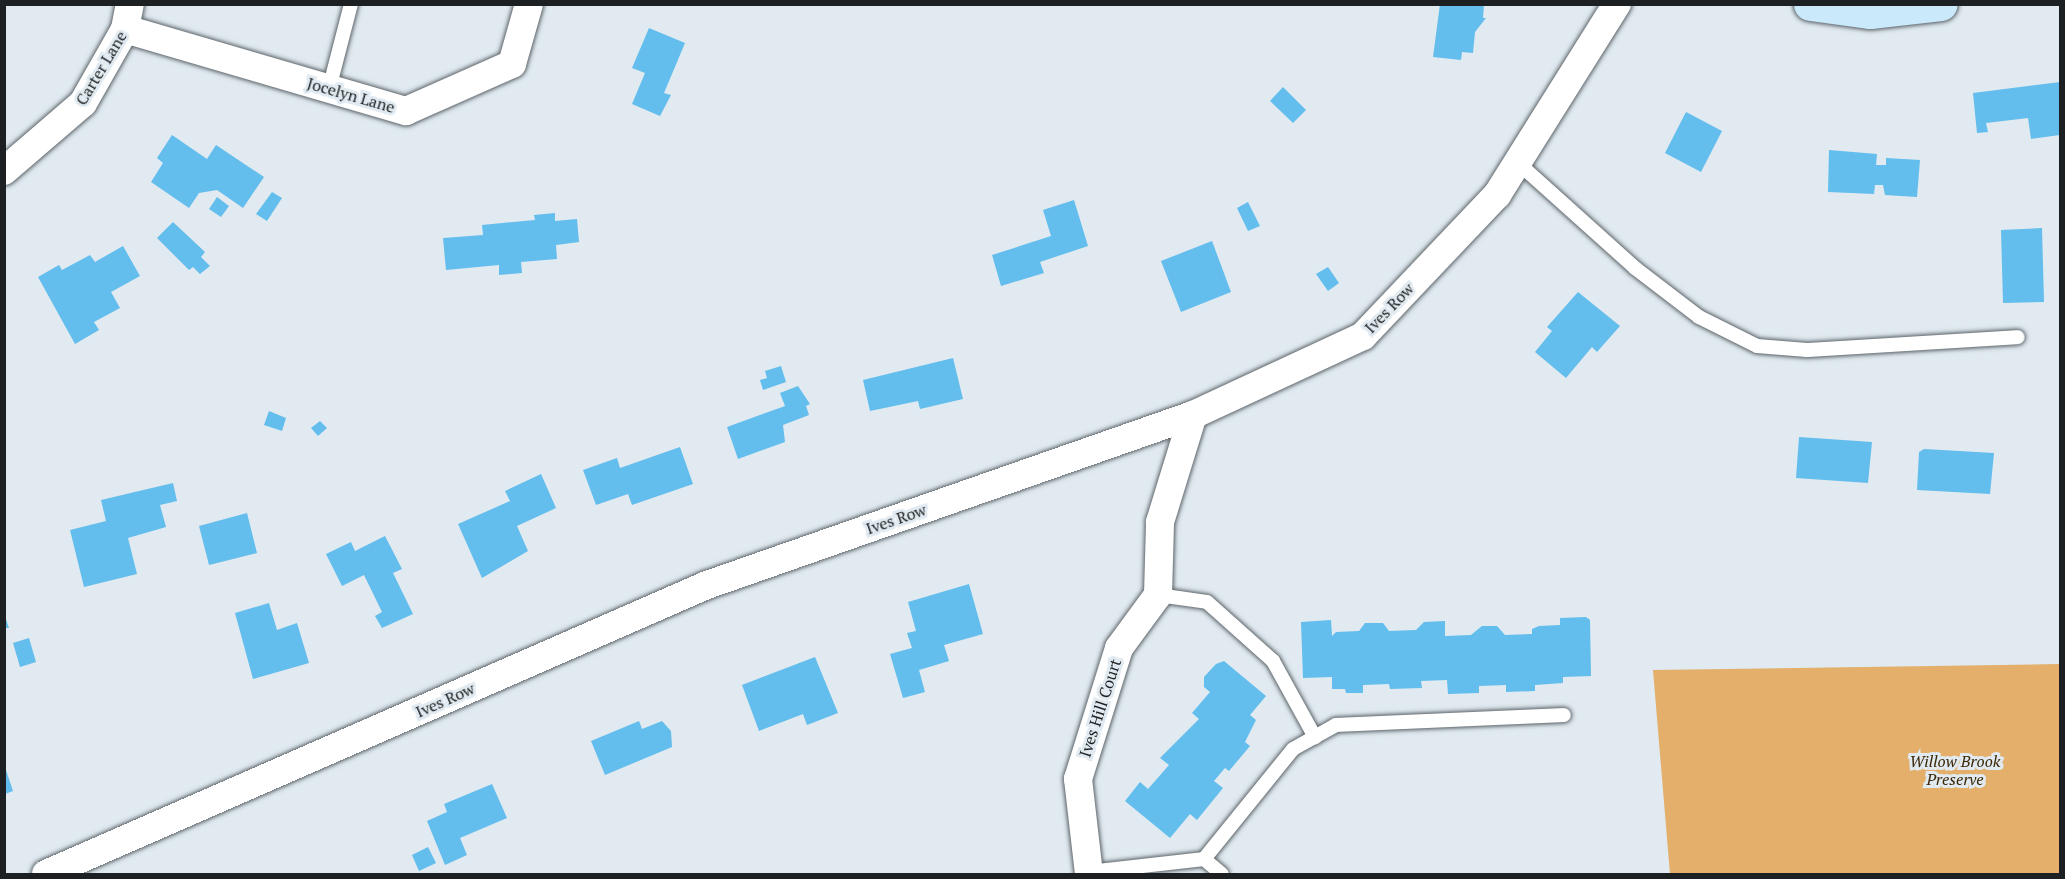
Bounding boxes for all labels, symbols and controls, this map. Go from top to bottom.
street label: Carter Lane [71,28,131,108]
street label: Jocelyn Lane [305,73,397,117]
street label: Ives Row [1360,279,1418,337]
street label: Ives Row [863,500,929,538]
street label: Ives Hill Court [1075,656,1125,760]
street label: Ives Row [413,679,477,721]
park label: Willow Brook Preserve [1910,751,2000,789]

